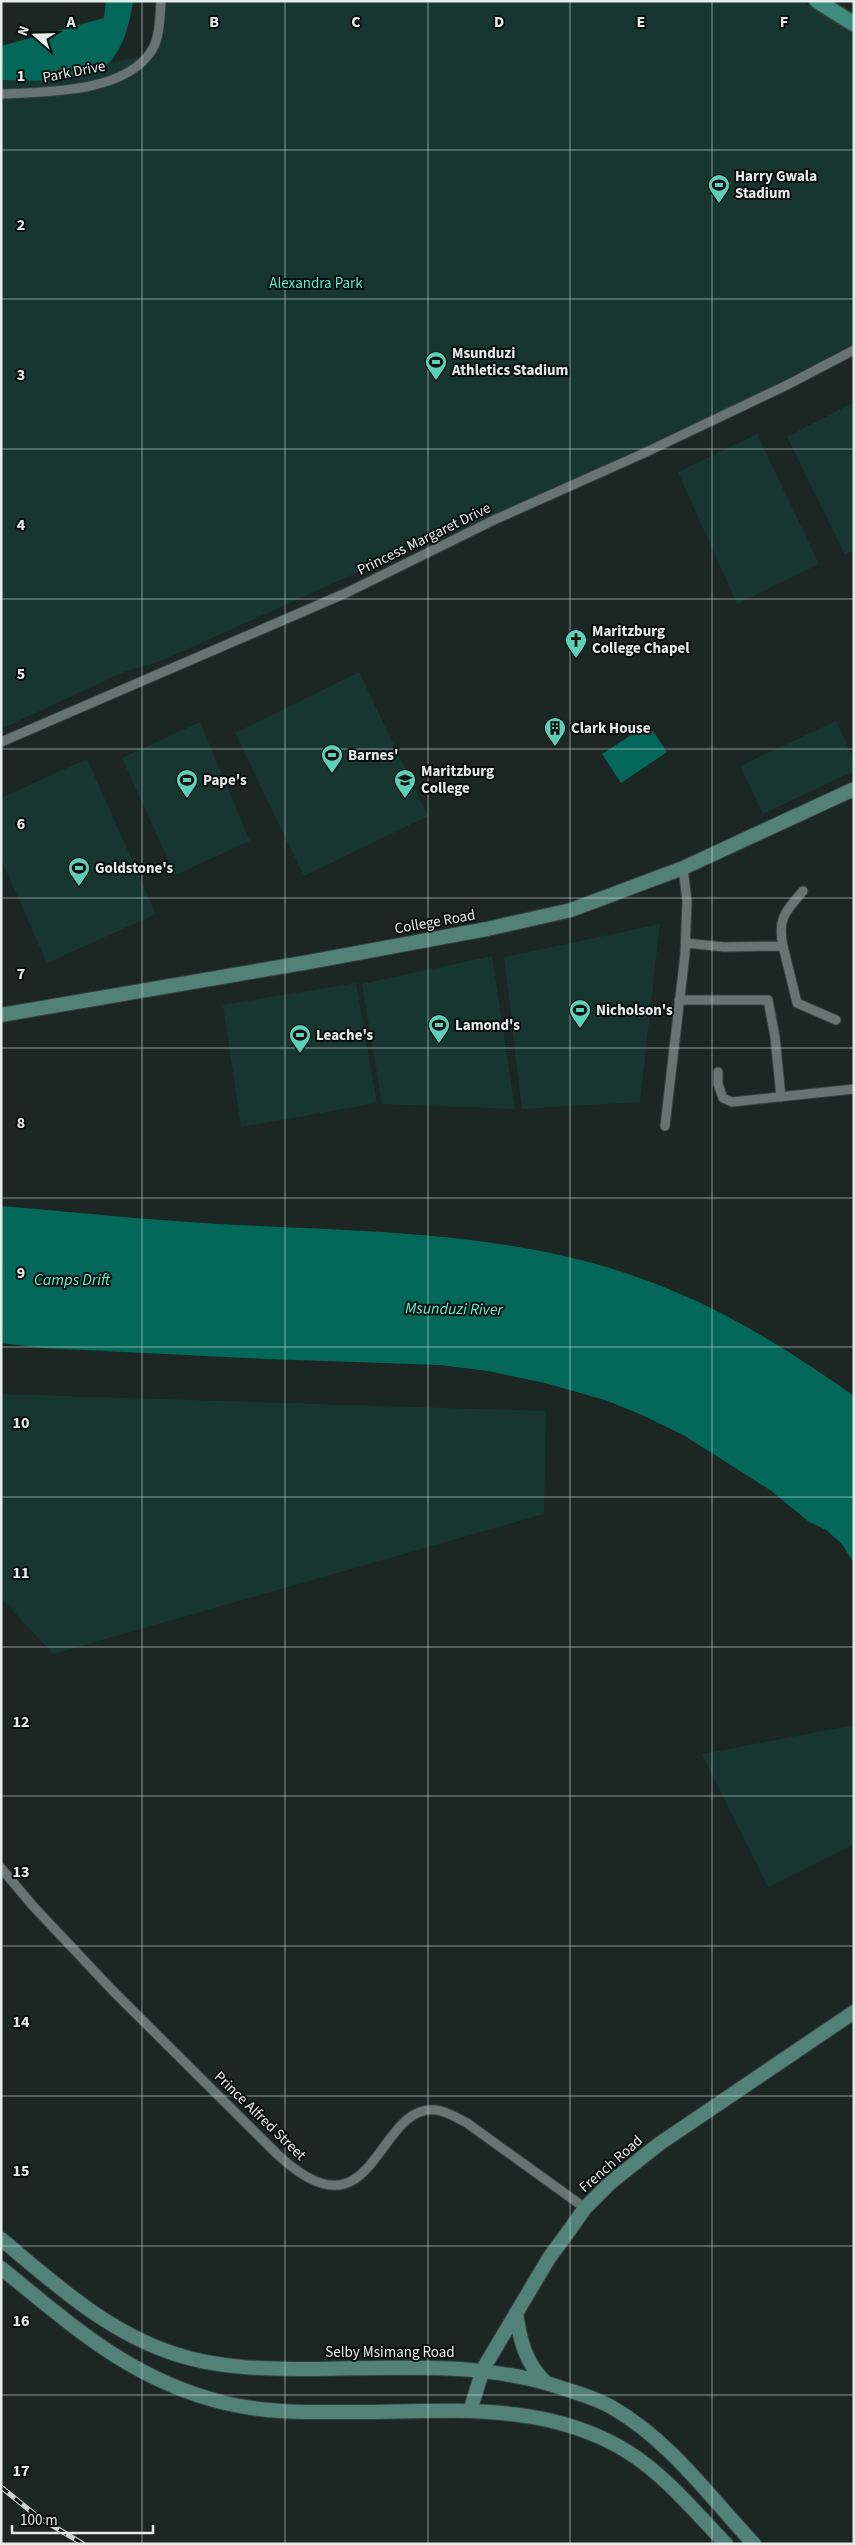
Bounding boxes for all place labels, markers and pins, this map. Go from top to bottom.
place label: Harry Gwala Stadium [735,166,817,204]
sports icon: Harry Gwala Stadium [707,173,731,204]
place label: Msunduzi Athletics Stadium [451,343,568,381]
sports icon: Msunduzi Athletics Stadium [424,350,448,381]
place label: Maritzburg College Chapel [592,621,690,659]
church icon: Maritzburg College Chapel [564,628,588,659]
building icon: Clark House [543,716,567,747]
place label: Clark House [571,718,651,739]
sports icon: Barnes' [320,743,344,774]
place label: Barnes' [348,745,398,766]
place label: Maritzburg College [421,761,494,799]
sports icon: Pape's [175,768,199,799]
school or university icon: Maritzburg College [393,768,417,799]
place label: Pape's [203,770,247,791]
sports icon: Goldstone's [67,856,91,887]
place label: Goldstone's [95,858,173,879]
sports icon: Nicholson's [568,998,592,1029]
place label: Nicholson's [596,1000,673,1021]
sports icon: Lamond's [427,1013,451,1044]
place label: Lamond's [455,1015,520,1036]
sports icon: Leache's [288,1023,312,1054]
place label: Leache's [316,1025,374,1046]

